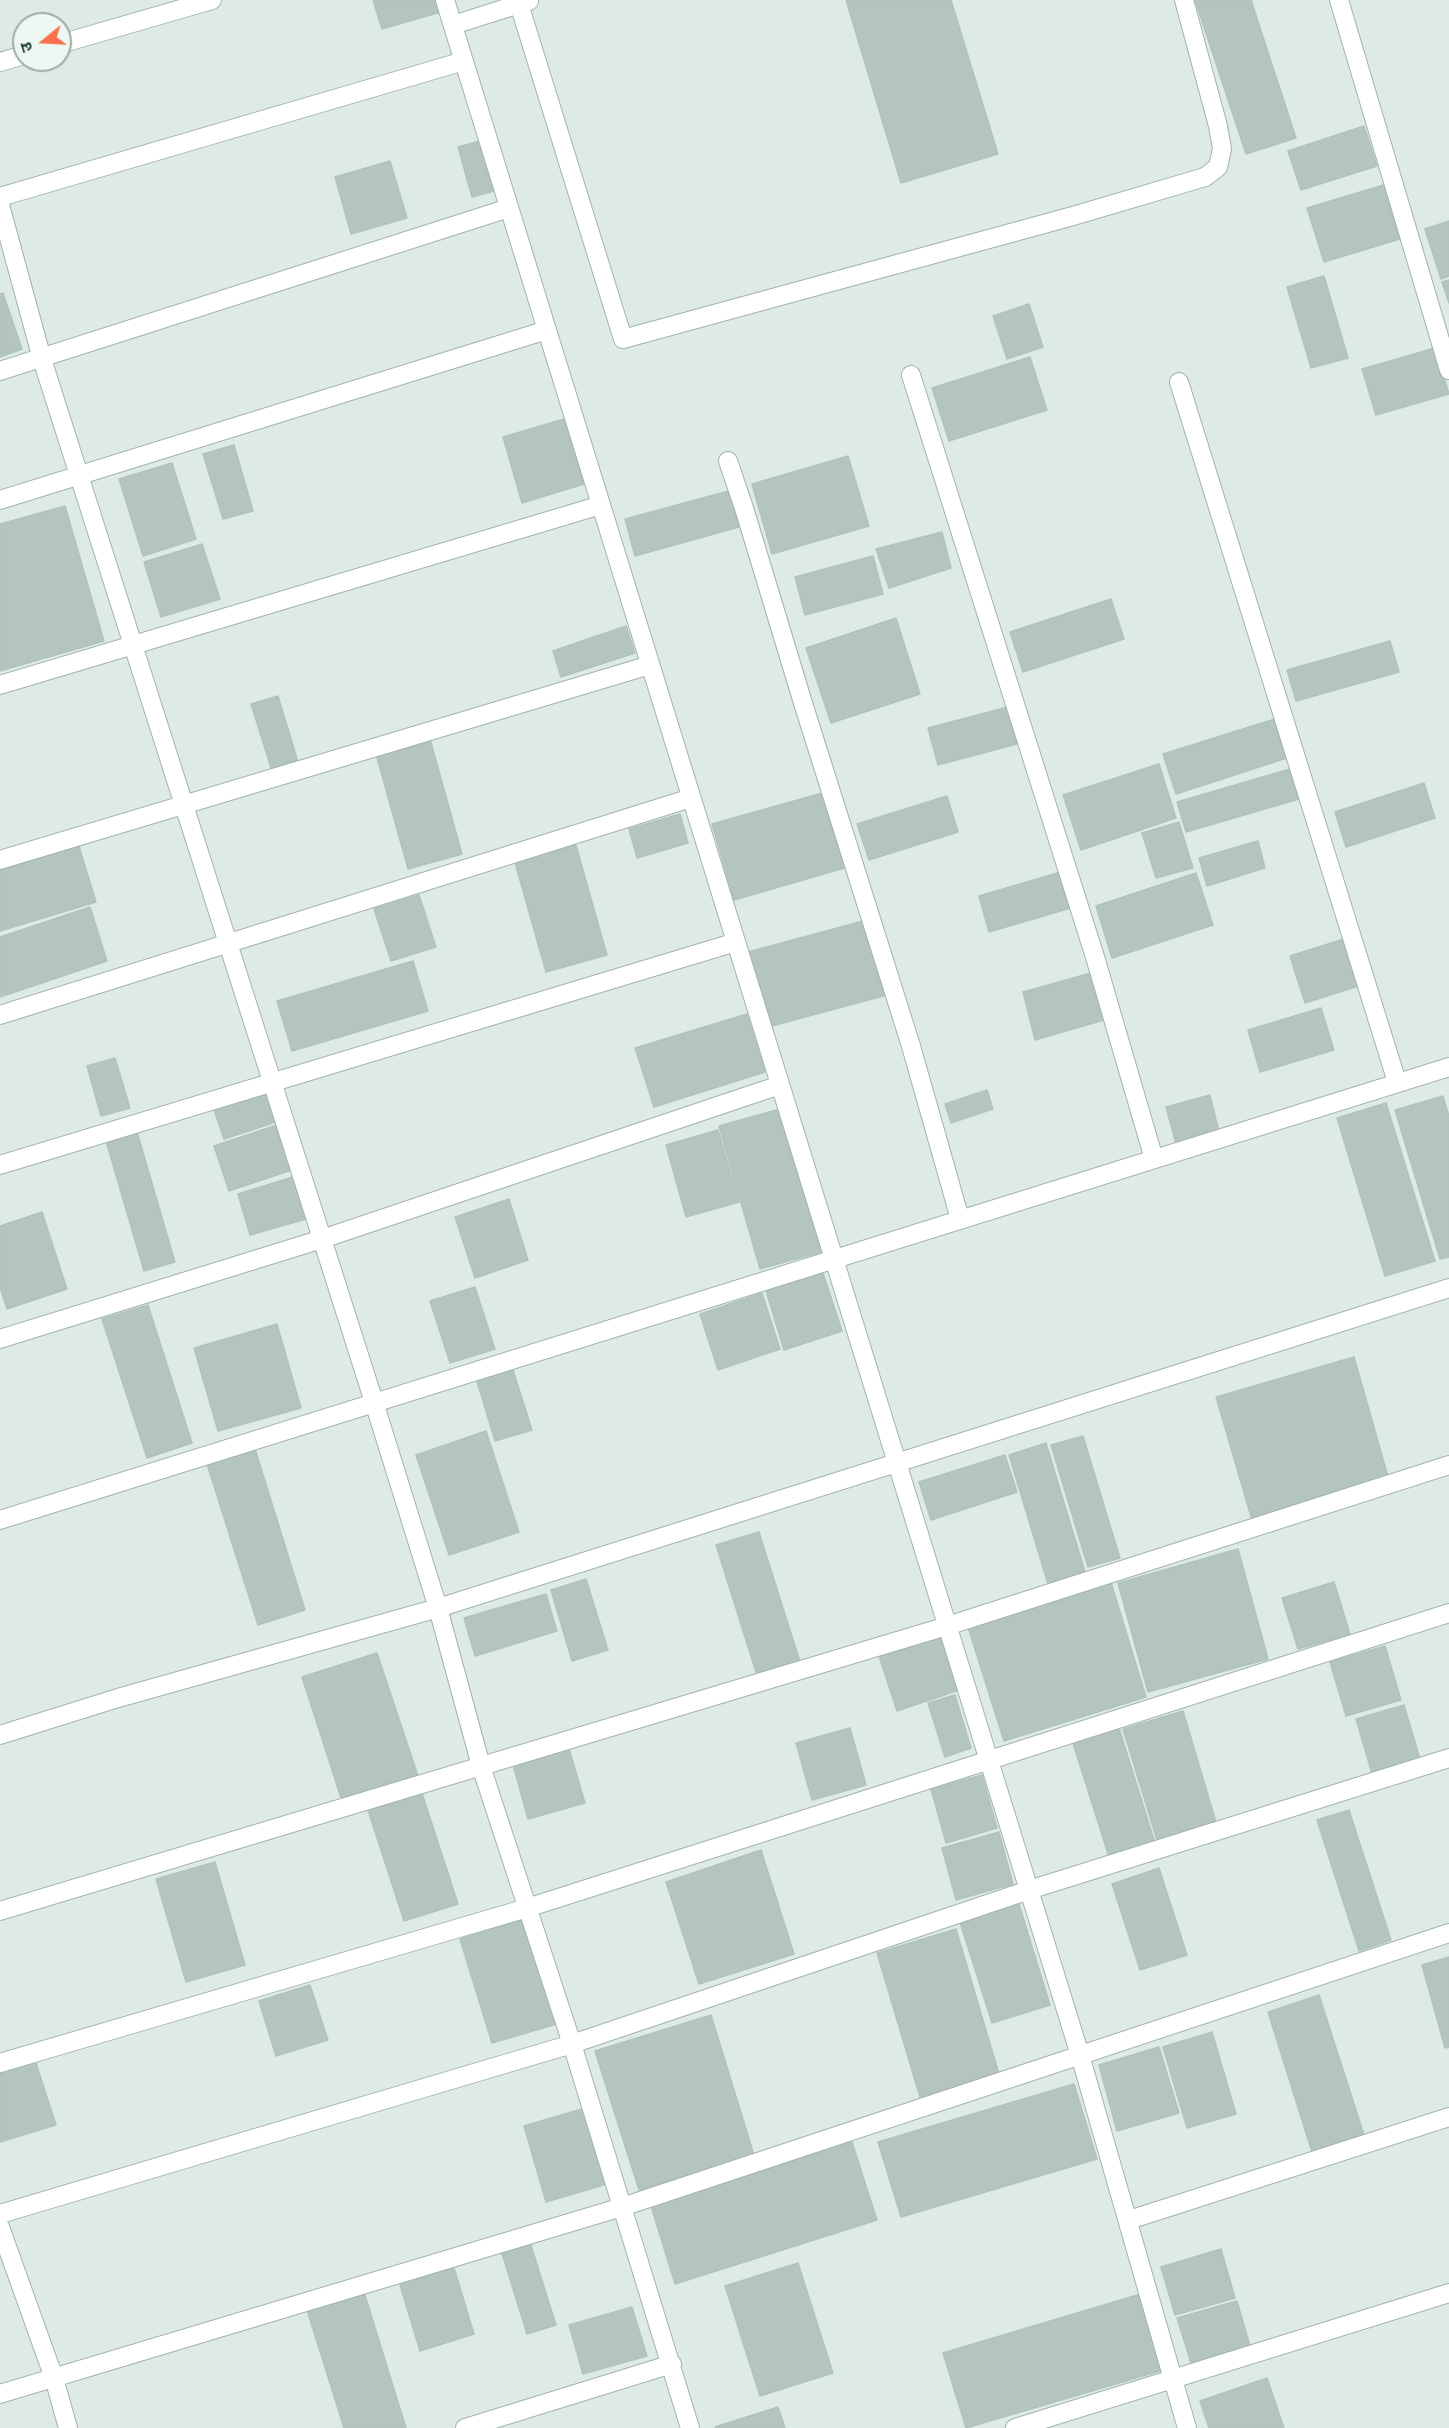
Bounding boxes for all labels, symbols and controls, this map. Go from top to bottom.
north arrow [12,12,72,72]
text: उ [16,40,37,54]

